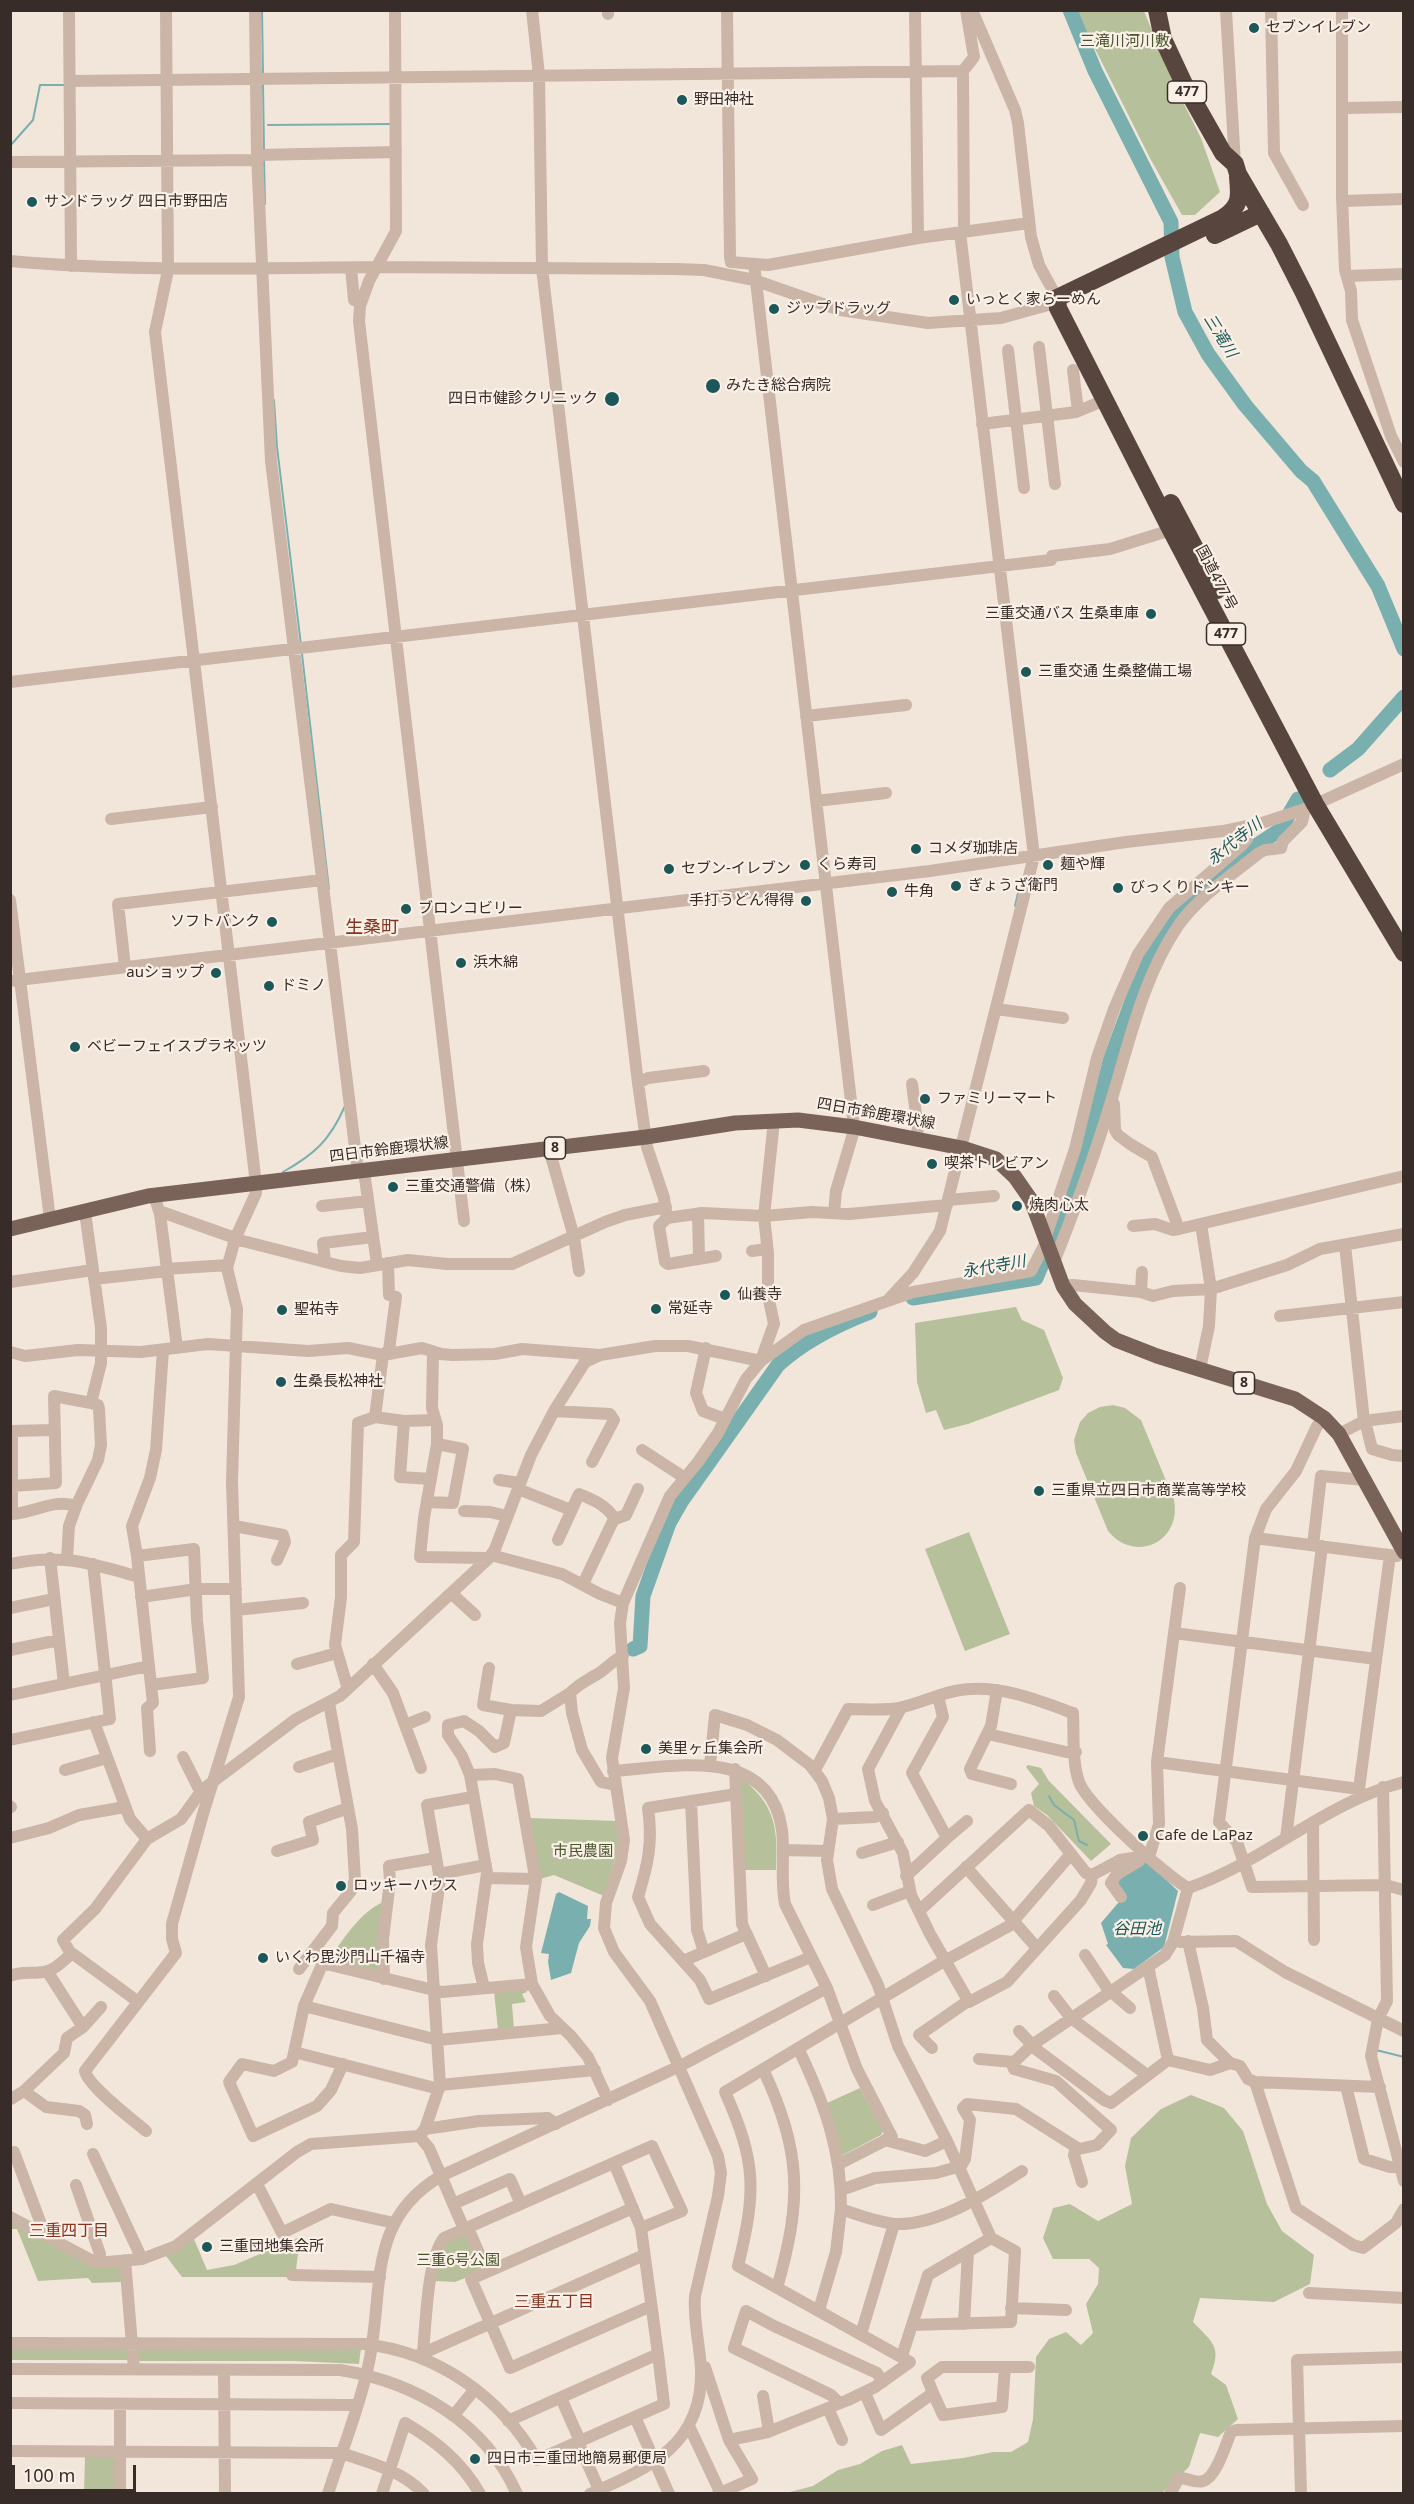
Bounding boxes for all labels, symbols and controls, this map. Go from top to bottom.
place label: セブンイレブン [1266,19,1371,37]
marker: セブンイレブン [1247,21,1261,35]
park label: 三滝川河川敷 [1080,33,1170,51]
road number: 477 [1168,81,1206,103]
place label: 野田神社 [694,91,754,109]
marker: 野田神社 [675,93,689,107]
place label: サンドラッグ 四日市野田店 [44,193,228,211]
marker: サンドラッグ 四日市野田店 [25,195,39,209]
place label: いっとく家らーめん [966,291,1101,309]
marker: いっとく家らーめん [947,293,961,307]
place label: ジップドラッグ [786,300,891,318]
marker: ジップドラッグ [767,302,781,316]
water label: 三滝川 [1199,311,1241,361]
marker: みたき総合病院 [704,377,722,395]
place label: みたき総合病院 [726,377,831,395]
place label: 四日市健診クリニック [448,390,598,408]
marker: 四日市健診クリニック [603,390,621,408]
street label: 国道477号 [1191,543,1241,613]
place label: 三重交通バス 生桑車庫 [985,605,1139,623]
marker: 三重交通バス 生桑車庫 [1144,607,1158,621]
road number: 477 [1206,623,1246,645]
place label: 三重交通 生桑整備工場 [1038,663,1192,681]
marker: 三重交通 生桑整備工場 [1019,665,1033,679]
water label: 永代寺川 [1204,815,1266,869]
place label: コメダ珈琲店 [928,840,1018,858]
marker: コメダ珈琲店 [909,842,923,856]
place label: くら寿司 [817,856,877,874]
place label: 麺や輝 [1060,856,1105,874]
marker: くら寿司 [798,858,812,872]
marker: 麺や輝 [1041,858,1055,872]
place label: セブン-イレブン [681,860,791,878]
marker: セブン-イレブン [662,862,676,876]
place label: ぎょうざ衛門 [968,877,1058,895]
marker: ぎょうざ衛門 [949,879,963,893]
place label: びっくりドンキー [1130,879,1250,897]
marker: びっくりドンキー [1111,881,1125,895]
place label: 牛角 [904,883,934,901]
marker: 牛角 [885,885,899,899]
place label: 手打うどん得得 [689,892,794,910]
marker: 手打うどん得得 [799,894,813,908]
place label: ブロンコビリー [418,900,523,918]
marker: ブロンコビリー [399,902,413,916]
place label: ソフトバンク [170,913,260,931]
marker: ソフトバンク [265,915,279,929]
district label: 生桑町 [345,917,399,939]
place label: 浜木綿 [473,954,518,972]
marker: 浜木綿 [454,956,468,970]
place label: auショップ [126,964,204,982]
marker: auショップ [209,966,223,980]
place label: ドミノ [281,977,326,995]
marker: ドミノ [262,979,276,993]
place label: ベビーフェイスプラネッツ [87,1038,267,1056]
marker: ベビーフェイスプラネッツ [68,1040,82,1054]
place label: ファミリーマート [937,1090,1057,1108]
marker: ファミリーマート [918,1092,932,1106]
street label: 四日市鈴鹿環状線 [815,1095,937,1133]
street label: 四日市鈴鹿環状線 [328,1134,450,1166]
road number: 8 [544,1137,566,1159]
place label: 喫茶トレビアン [944,1155,1049,1173]
marker: 喫茶トレビアン [925,1157,939,1171]
place label: 三重交通警備（株） [405,1178,540,1196]
marker: 三重交通警備（株） [386,1180,400,1194]
place label: 焼肉心太 [1029,1197,1089,1215]
marker: 焼肉心太 [1010,1199,1024,1213]
water label: 永代寺川 [961,1252,1027,1282]
place label: 仙養寺 [737,1286,782,1304]
marker: 仙養寺 [718,1288,732,1302]
place label: 常延寺 [668,1300,713,1318]
place label: 聖祐寺 [294,1301,339,1319]
marker: 常延寺 [649,1302,663,1316]
marker: 聖祐寺 [275,1303,289,1317]
road number: 8 [1234,1372,1254,1394]
place label: 生桑長松神社 [293,1373,383,1391]
marker: 生桑長松神社 [274,1375,288,1389]
place label: 三重県立四日市商業高等学校 [1051,1482,1246,1500]
marker: 三重県立四日市商業高等学校 [1032,1484,1046,1498]
place label: 美里ヶ丘集会所 [658,1740,763,1758]
marker: 美里ヶ丘集会所 [639,1742,653,1756]
place label: Cafe de LaPaz [1155,1827,1253,1845]
marker: Cafe de LaPaz [1136,1829,1150,1843]
park label: 市民農園 [553,1843,613,1861]
place label: ロッキーハウス [353,1877,458,1895]
marker: ロッキーハウス [334,1879,348,1893]
water label: 谷田池 [1113,1919,1161,1939]
place label: いくわ毘沙門山千福寺 [275,1949,425,1967]
marker: いくわ毘沙門山千福寺 [256,1951,270,1965]
district label: 三重四丁目 [29,2221,109,2241]
place label: 三重団地集会所 [219,2238,324,2256]
marker: 三重団地集会所 [200,2240,214,2254]
park label: 三重6号公園 [416,2252,500,2270]
district label: 三重五丁目 [514,2292,594,2312]
place label: 四日市三重団地簡易郵便局 [487,2450,667,2468]
marker: 四日市三重団地簡易郵便局 [468,2452,482,2466]
scale bar [15,2453,140,2491]
text: 100 m [23,2463,75,2487]

